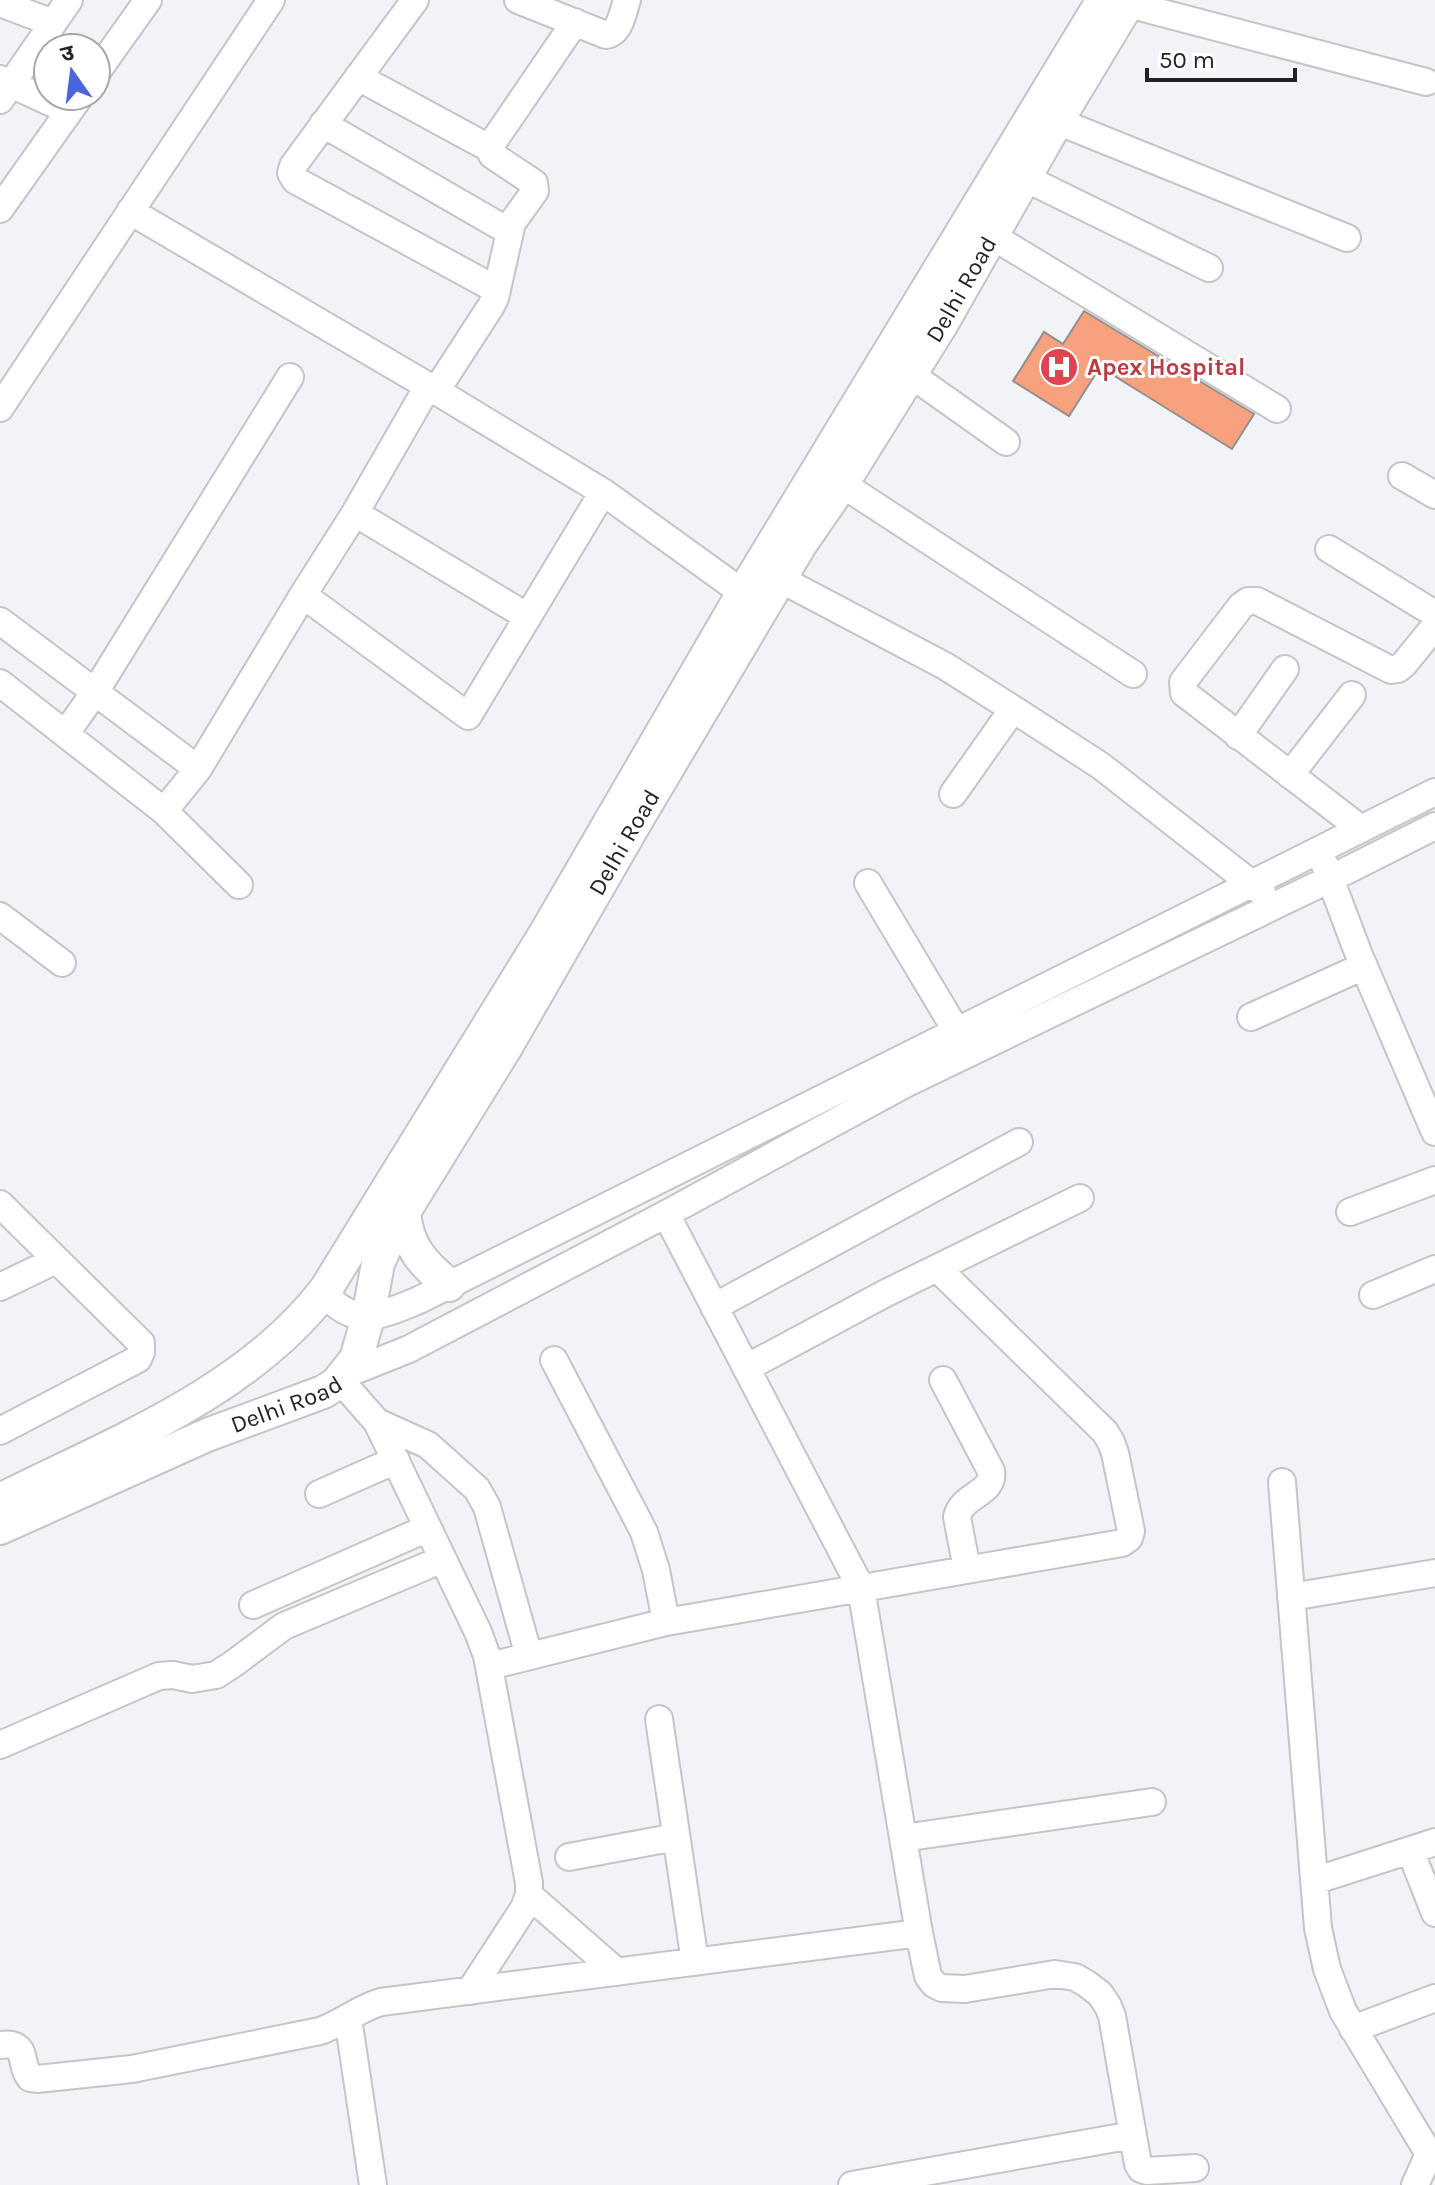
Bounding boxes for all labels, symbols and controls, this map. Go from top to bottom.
north arrow [32,32,112,112]
scale bar [1147,32,1295,82]
text: उ [58,39,78,68]
text: 50 m [1159,46,1215,74]
street label: Delhi Road [920,231,1002,347]
hospital icon: Apex Hospital [1038,346,1080,388]
place label: Apex Hospital [1087,353,1245,381]
street label: Delhi Road [582,785,666,900]
street label: Delhi Road [227,1370,347,1439]

